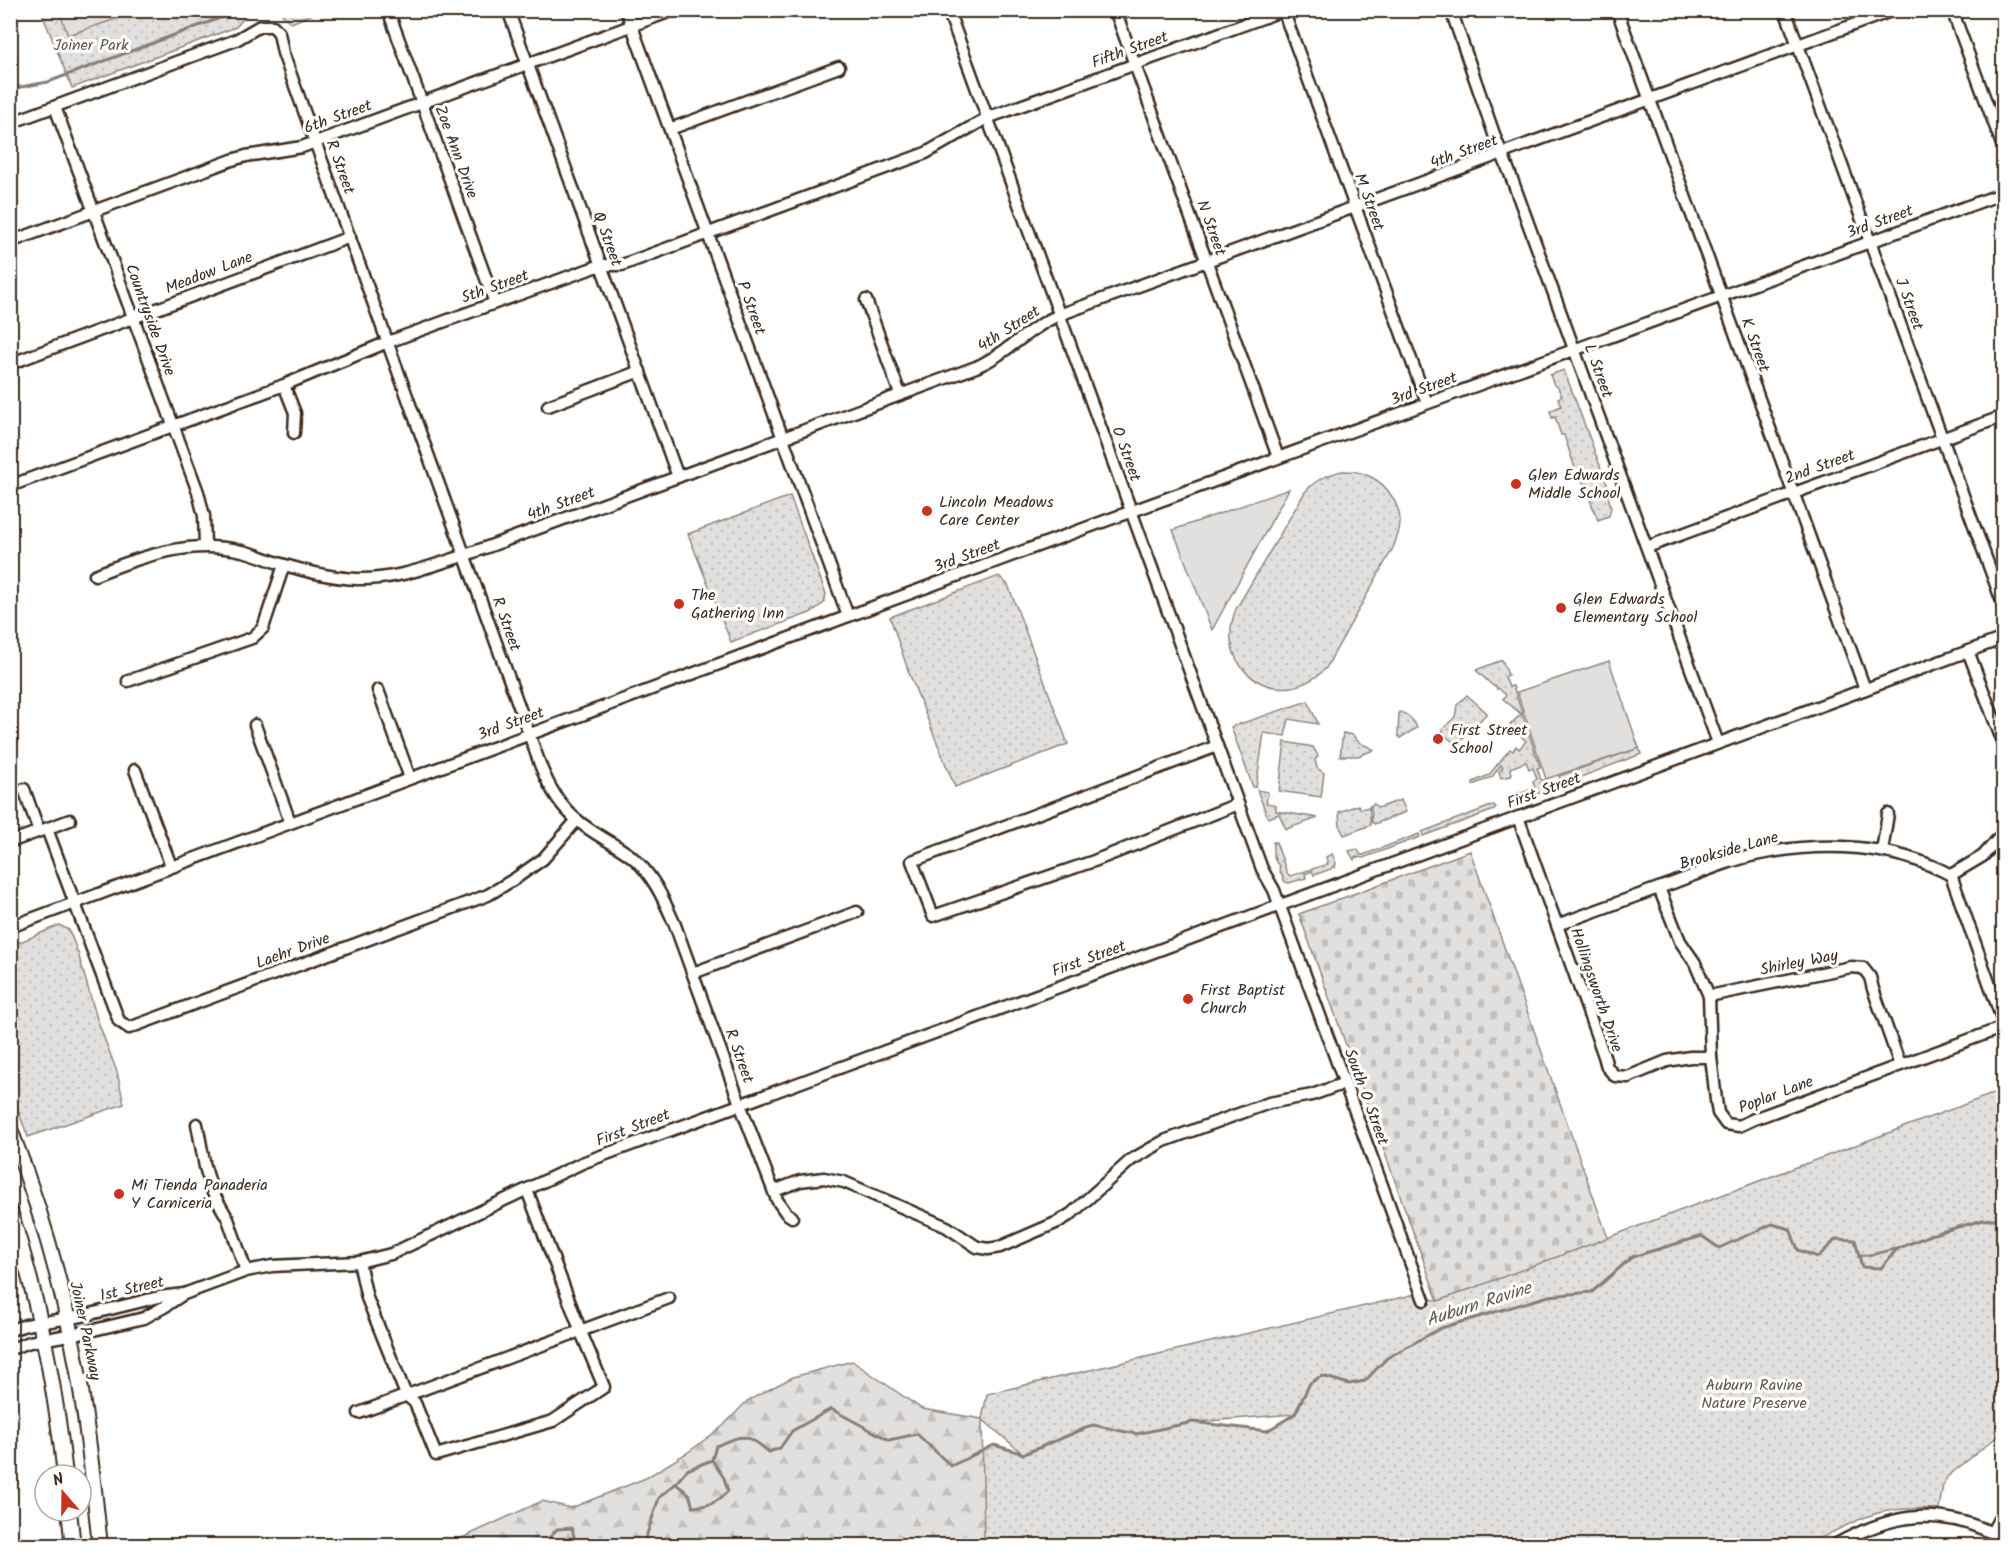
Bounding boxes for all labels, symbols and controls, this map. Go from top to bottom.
street label: Fifth Street [1088,24,1173,75]
park label: Joiner Park [54,33,129,58]
street label: 6th Street [301,93,376,141]
street label: Zoe Ann Drive [428,102,484,202]
street label: 4th Street [1427,128,1502,176]
street label: R Street [319,136,362,199]
street label: M Street [1347,170,1391,235]
street label: N Street [1189,197,1233,260]
street label: 3rd Street [1843,198,1918,246]
street label: Q Street [585,208,629,271]
street label: Meadow Lane [162,245,256,301]
street label: Countryside Drive [118,260,182,380]
street label: 5th Street [458,263,533,311]
street label: J Street [1888,274,1930,335]
street label: P Street [730,278,773,339]
street label: 4th Street [973,299,1046,359]
street label: K Street [1734,314,1777,377]
street label: L Street [1577,341,1620,402]
street label: 3rd Street [1387,365,1462,413]
street label: O Street [1105,423,1148,486]
street label: 2nd Street [1782,443,1859,491]
place label: Glen Edwards Middle School [1528,463,1621,506]
marker: Glen Edwards Middle School [1509,477,1523,491]
street label: 4th Street [524,480,599,528]
place label: Lincoln Meadows Care Center [939,490,1054,533]
marker: Lincoln Meadows Care Center [920,504,934,518]
street label: 3rd Street [930,532,1005,580]
place label: The Gathering Inn [691,583,784,626]
place label: Glen Edwards Elementary School [1573,587,1698,630]
street label: R Street [485,593,528,656]
marker: The Gathering Inn [672,597,686,611]
marker: Glen Edwards Elementary School [1554,601,1568,615]
street label: 3rd Street [474,700,549,748]
place label: First Street School [1450,718,1528,761]
marker: First Street School [1431,732,1445,746]
street label: First Street [1503,766,1585,816]
street label: Brookside Lane [1677,825,1781,877]
street label: Hollingsworth Drive [1563,924,1629,1056]
street label: Laehr Drive [252,926,334,976]
street label: First Street [1048,934,1130,984]
street label: Shirley Way [1758,943,1841,983]
place label: First Baptist Church [1200,978,1286,1021]
marker: First Baptist Church [1181,992,1195,1006]
street label: R Street [718,1025,761,1088]
street label: South O Street [1337,1045,1395,1150]
street label: Poplar Lane [1735,1069,1817,1121]
street label: First Street [592,1102,674,1154]
place label: Mi Tienda Panaderia Y Carniceria [131,1173,268,1216]
marker: Mi Tienda Panaderia Y Carniceria [112,1187,126,1201]
street label: 1st Street [98,1269,167,1308]
water label: Auburn Ravine [1423,1274,1537,1336]
street label: Joiner Parkway [62,1279,108,1383]
park label: Auburn Ravine Nature Preserve [1701,1373,1807,1416]
north arrow [33,1463,93,1523]
text: N [49,1467,67,1494]

